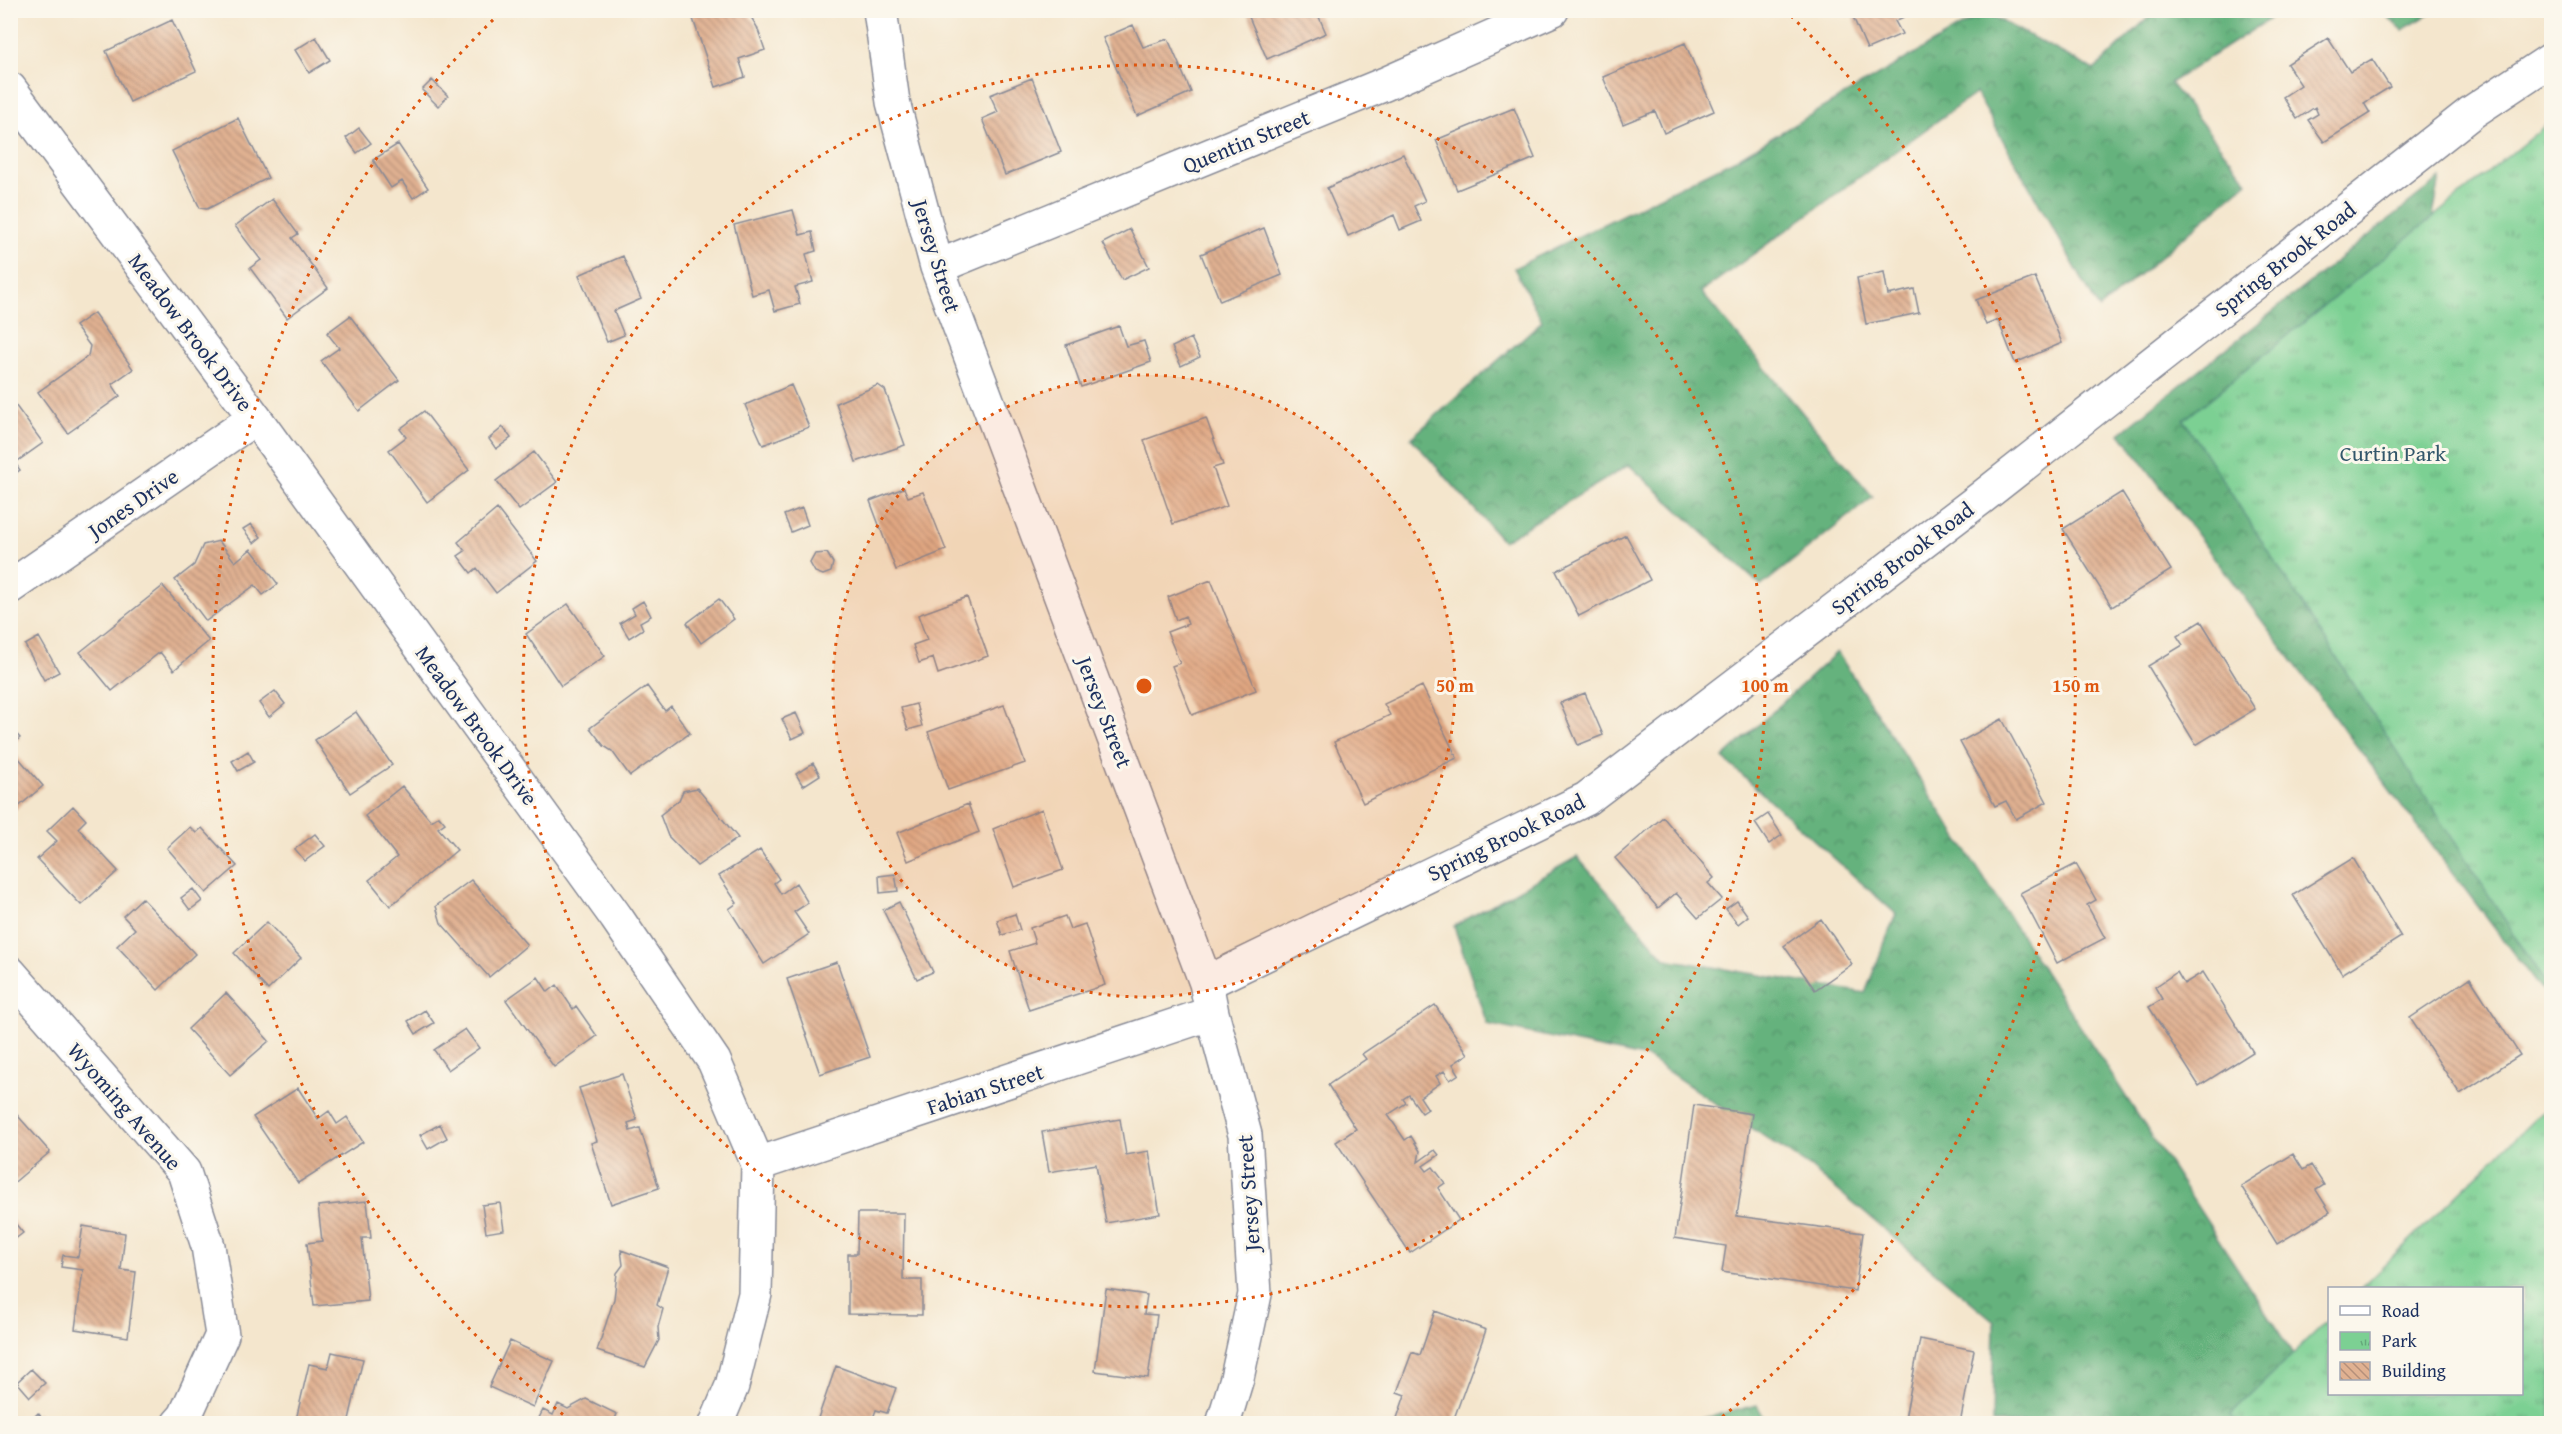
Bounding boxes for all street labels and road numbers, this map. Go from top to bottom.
street label: Quentin Street [1178,101,1315,181]
street label: Jersey Street [904,193,969,317]
street label: Spring Brook Road [2207,193,2363,324]
street label: Meadow Brook Drive [121,246,261,418]
street label: Jones Drive [79,460,185,548]
street label: Spring Brook Road [1824,493,1980,622]
street label: Meadow Brook Drive [408,638,546,812]
street label: Jersey Street [1068,649,1141,772]
street label: Spring Brook Road [1422,785,1590,889]
street label: Wyoming Avenue [60,1035,190,1177]
street label: Fabian Street [922,1055,1048,1123]
street label: Jersey Street [1228,1133,1268,1255]

